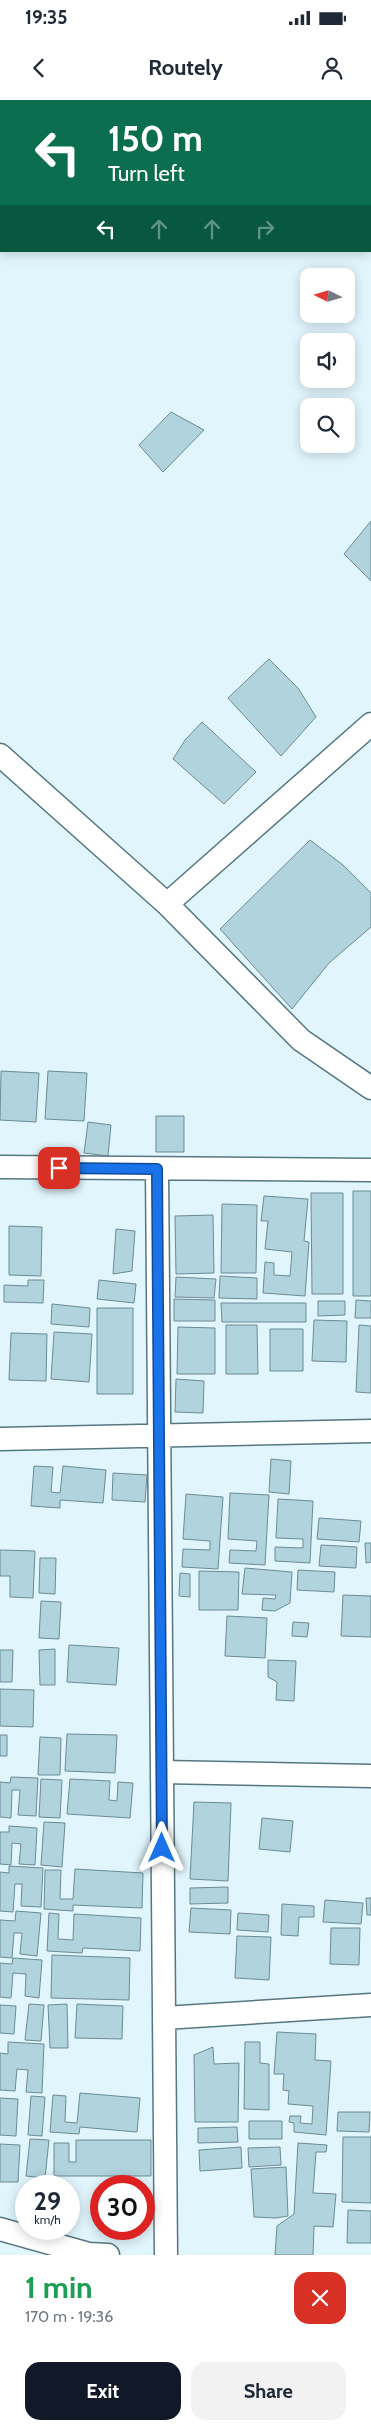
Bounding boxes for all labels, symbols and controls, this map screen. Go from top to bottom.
text: 19:35 [25,6,67,29]
icon: back [25,54,53,82]
text: Routely [148,54,223,81]
icon: person [318,54,346,82]
text: 150 m [108,117,203,160]
icon: left [25,120,90,185]
text: Turn left [108,160,185,187]
icon: left [92,215,120,243]
icon: ahead [145,215,173,243]
icon: ahead [198,215,226,243]
icon: right [251,215,279,243]
north arrow [300,268,355,322]
map controls [300,268,355,453]
button: sound [300,333,355,388]
button: search [300,398,355,453]
pin [38,1147,80,1189]
icon: arrive [45,1154,73,1182]
position arrow [135,1821,187,1873]
speed limit sign: 30 [90,2175,155,2240]
text: 29 [34,2186,61,2216]
text: km/h [34,2212,61,2227]
text: 1 min [25,2269,93,2306]
button: close [294,2272,346,2324]
text: 170 m · 19:36 [25,2307,113,2326]
button: Exit [25,2362,181,2420]
button: Share [191,2362,346,2420]

